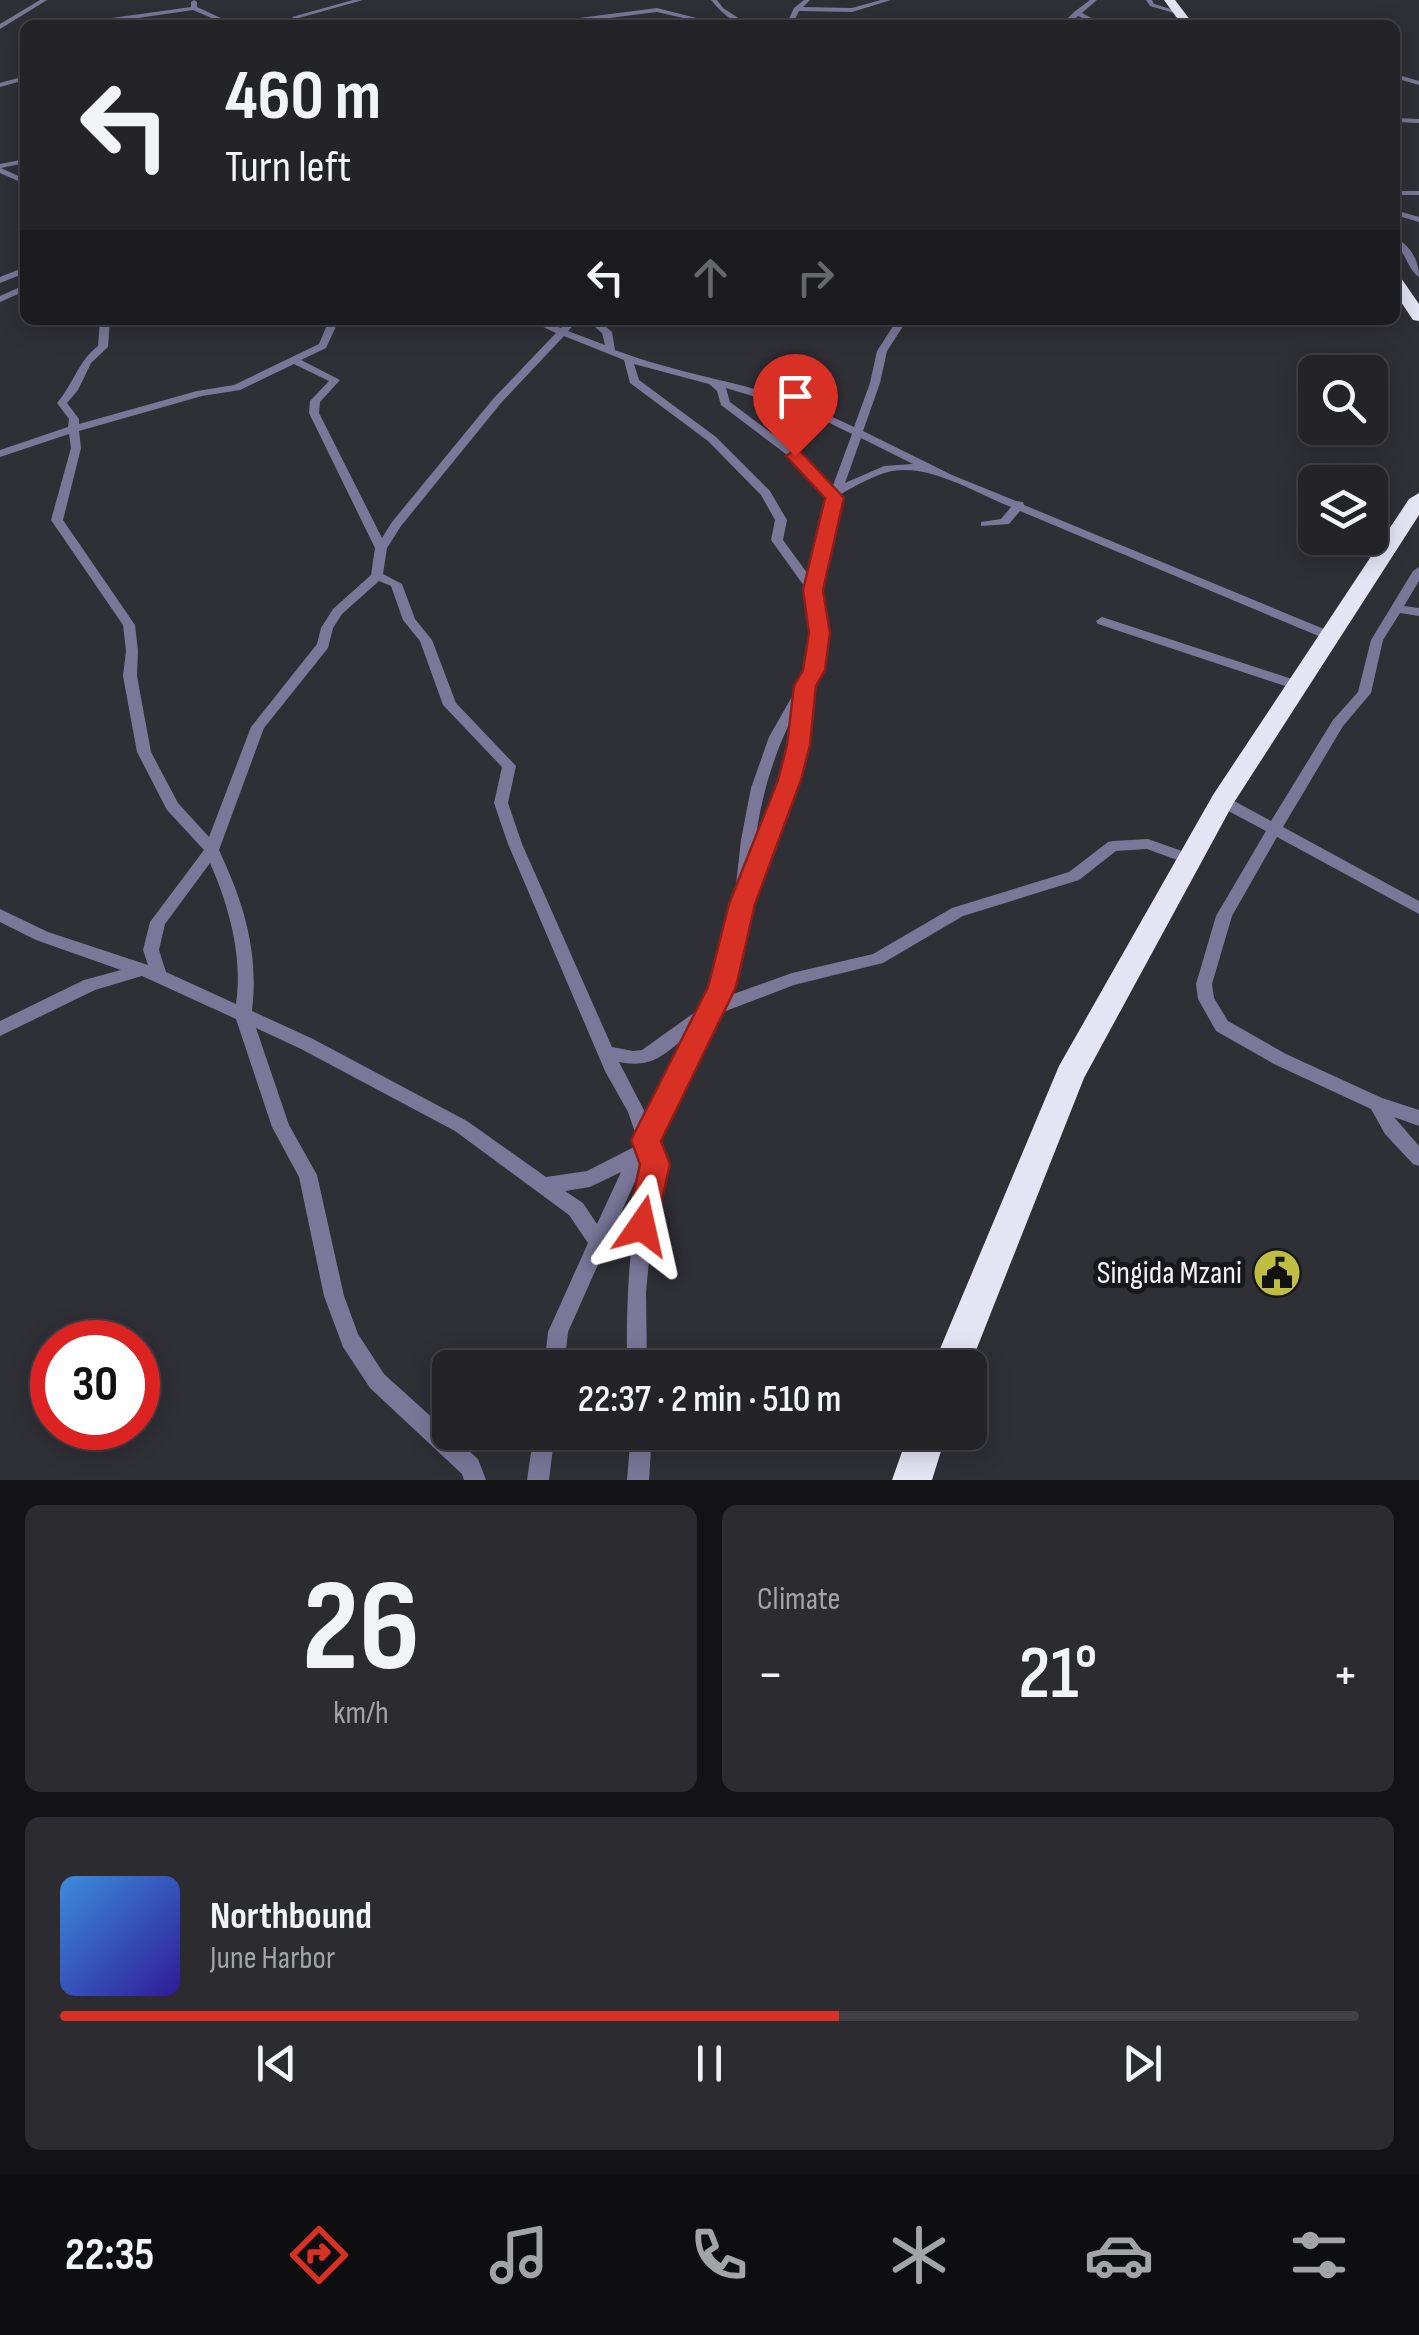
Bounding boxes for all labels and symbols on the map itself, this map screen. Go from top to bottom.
pin [753,354,838,457]
position arrow [590,1174,694,1278]
public building icon: Singida Mzani [1251,1247,1303,1299]
place label: Singida Mzani [1097,1254,1242,1293]
speed limit sign: 30 [30,1320,160,1450]

